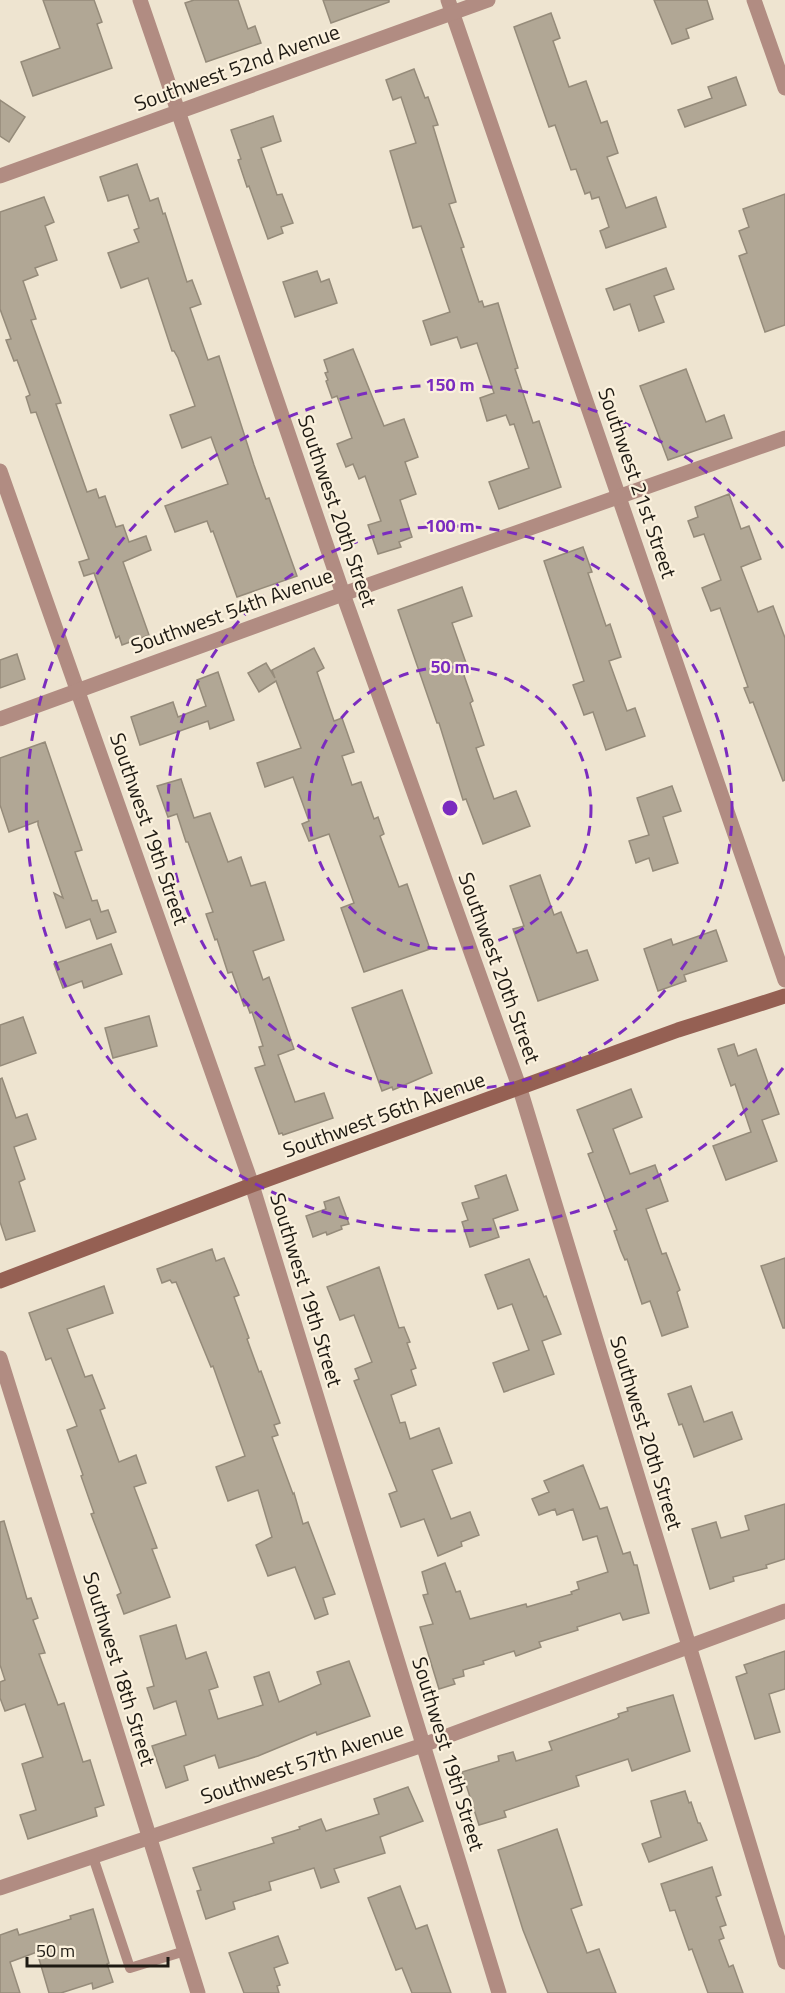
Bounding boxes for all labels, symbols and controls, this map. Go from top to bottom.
street label: Southwest 52nd Avenue [129,15,344,119]
text: 150 m [425,371,475,398]
street label: Southwest 21st Street [590,383,686,583]
street label: Southwest 20th Street [290,410,386,612]
text: 100 m [425,512,475,539]
street label: Southwest 54th Avenue [126,559,337,662]
text: 50 m [430,653,470,680]
street label: Southwest 19th Street [102,728,198,930]
centre of rings [440,798,460,818]
street label: Southwest 20th Street [450,868,550,1068]
street label: Southwest 56th Avenue [278,1063,489,1166]
street label: Southwest 19th Street [262,1189,352,1391]
street label: Southwest 20th Street [602,1332,692,1534]
street label: Southwest 18th Street [75,1568,165,1770]
street label: Southwest 19th Street [404,1653,494,1855]
street label: Southwest 57th Avenue [196,1712,408,1812]
scale bar [27,1930,168,1968]
text: 50 m [36,1937,75,1964]

